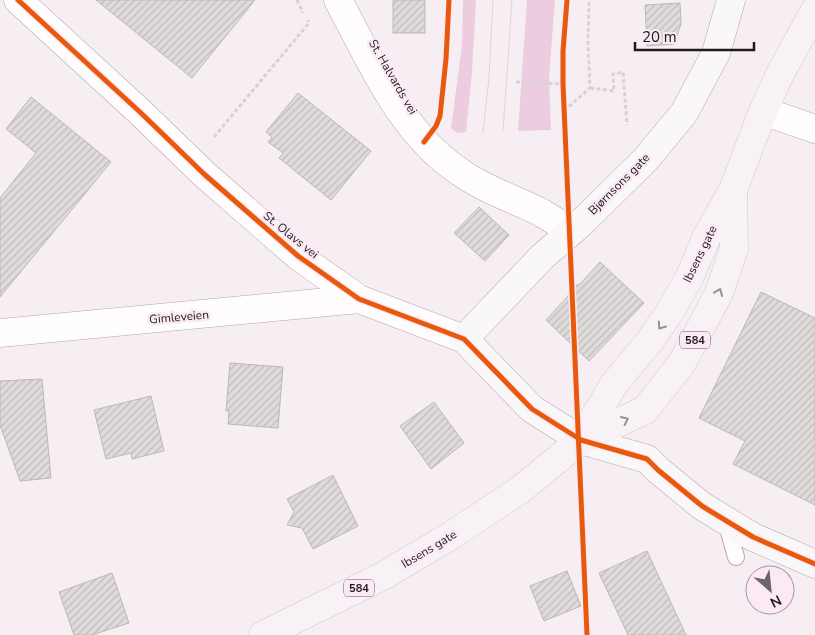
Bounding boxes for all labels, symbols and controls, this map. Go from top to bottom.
scale bar [635,20,754,52]
text: 20 m [642,27,677,47]
street label: St. Halvards vei [365,37,421,117]
street label: Bjørnsons gate [585,150,653,218]
street label: St. Olavs vei [260,208,322,262]
street label: Ibsens gate [679,223,721,285]
one-way arrow [713,288,723,297]
street label: Gimleveien [148,306,210,328]
one-way arrow [658,320,667,329]
road number: 584 [680,332,710,348]
one-way arrow [620,415,629,426]
street label: Ibsens gate [398,526,460,572]
north arrow [745,565,795,615]
road number: 584 [344,580,374,596]
text: N [767,590,785,612]

